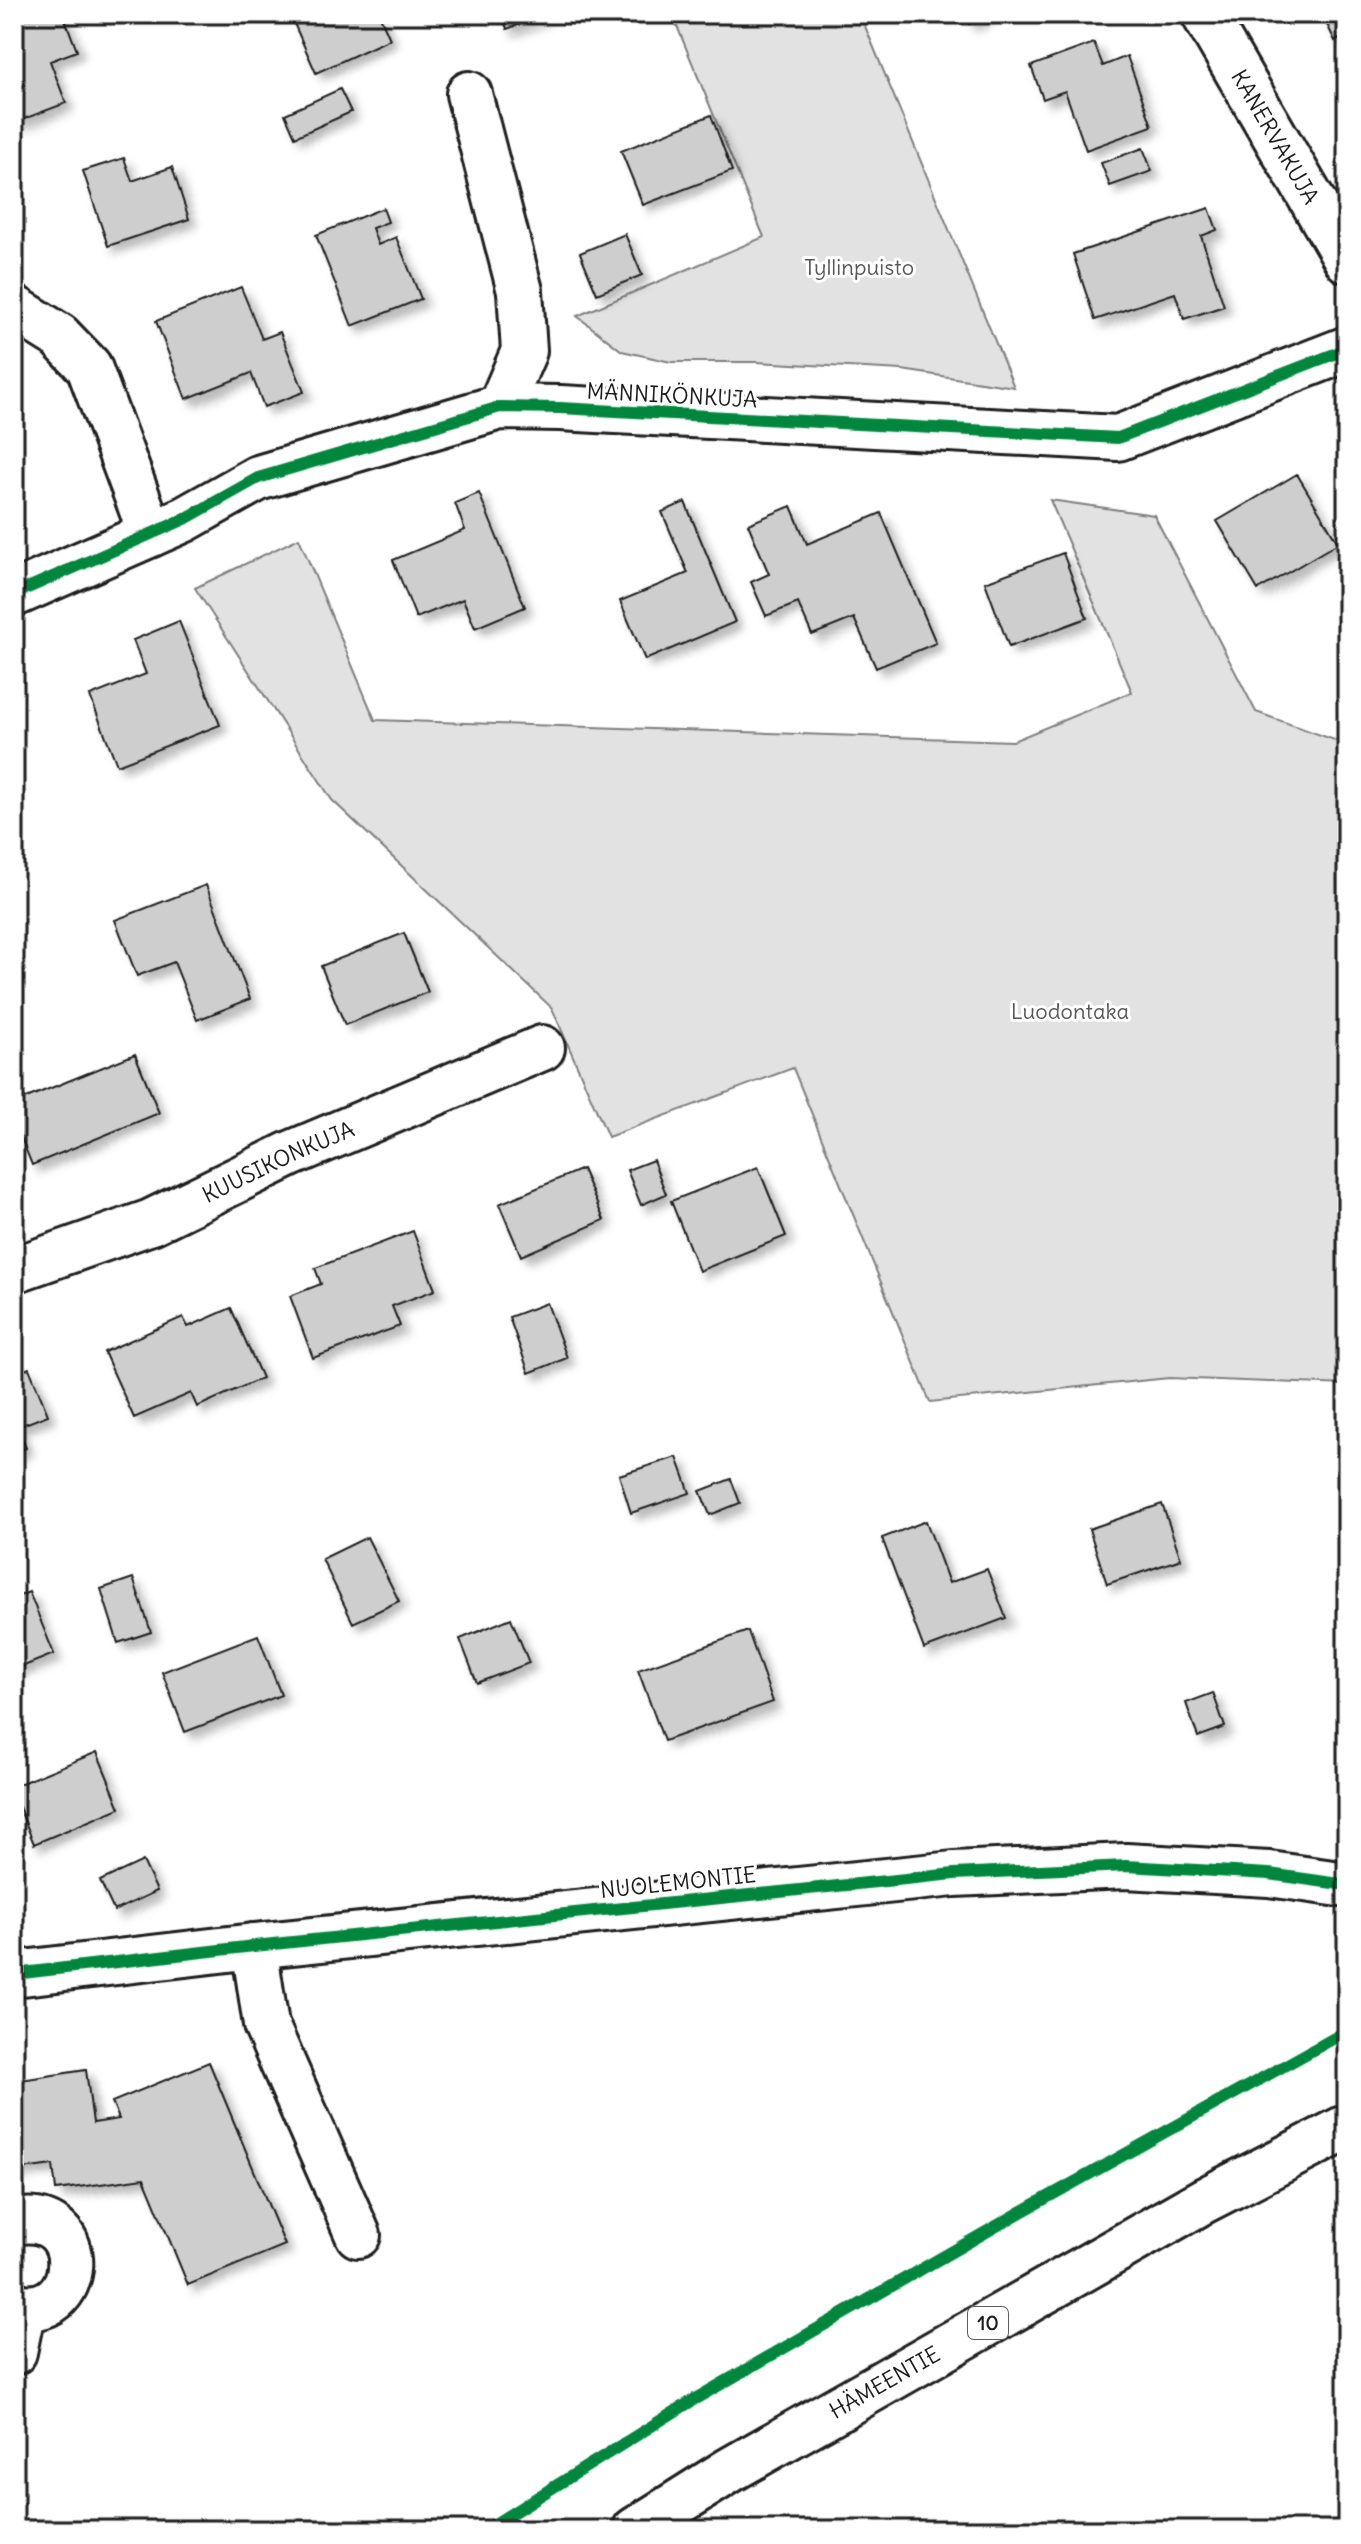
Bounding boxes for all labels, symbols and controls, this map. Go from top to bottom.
street label: KANERVAKUJA [1225,65,1325,209]
park label: Tyllinpuisto [804,253,914,281]
street label: MÄNNIKÖNKUJA [586,377,758,413]
park label: Luodontaka [1011,997,1129,1025]
street label: KUUSIKONKUJA [198,1115,358,1209]
street label: NUOLEMONTIE [599,1860,757,1904]
road number: 10 [968,2307,1008,2339]
street label: HÄMEENTIE [824,2340,945,2425]

